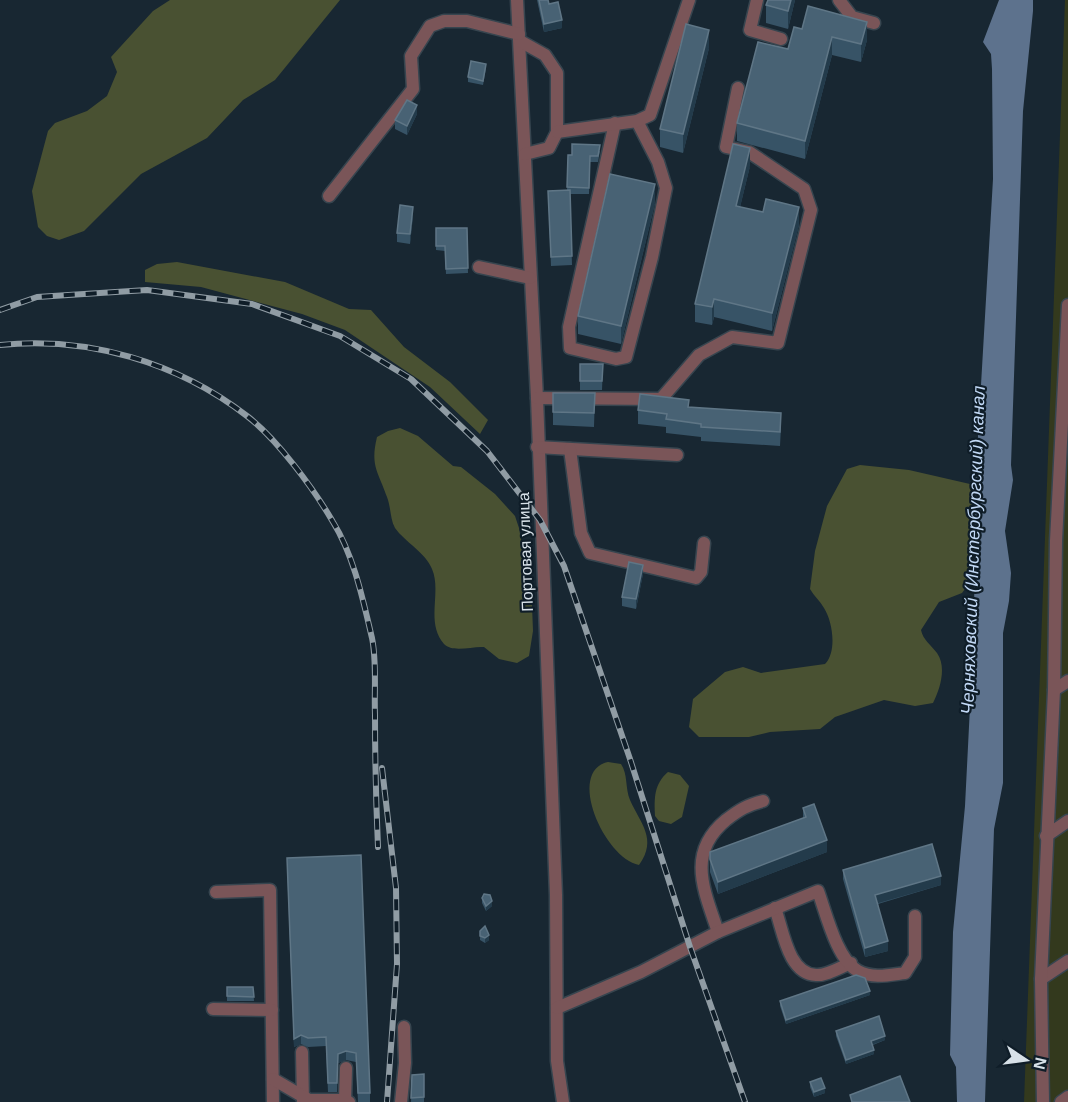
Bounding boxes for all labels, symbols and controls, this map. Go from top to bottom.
water label: Черняховский (Инстербургский) канал [957,385,989,715]
street label: Портовая улица [515,492,536,612]
north arrow [996,1030,1056,1090]
text: N [1031,1056,1050,1071]

